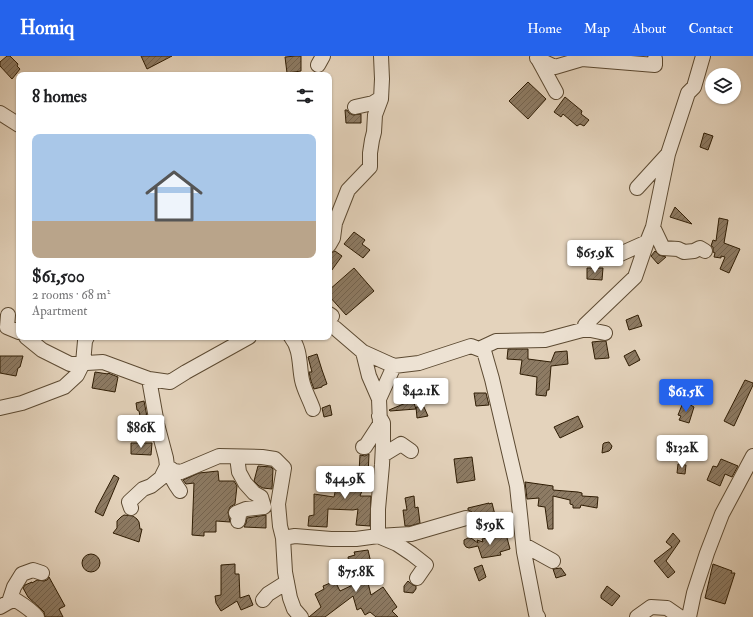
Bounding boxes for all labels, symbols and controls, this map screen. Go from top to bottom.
text: Homiq [20,16,74,40]
text: Home [527,20,562,37]
text: Map [584,20,610,37]
text: About [632,20,666,37]
text: Contact [688,20,733,37]
map controls [705,68,741,104]
button: layers [705,68,741,104]
icon: filters [294,85,316,107]
text: 8 homes [32,86,87,107]
icon: home [138,160,210,232]
pin: $65.9K [562,240,628,274]
text: $65.9K [576,245,614,261]
text: $61,500 [32,266,85,287]
text: 2 rooms · 68 m² [32,287,110,303]
text: Apartment [32,303,88,319]
pin: $42.1K [388,378,454,412]
pin: $61.5K [653,379,719,413]
text: $42.1K [402,383,440,399]
text: $61.5K [668,384,704,400]
pin: $86K [117,415,165,449]
text: $86K [126,420,156,436]
pin: $132K [654,435,710,469]
text: $132K [666,440,698,456]
pin: $44.9K [312,466,378,500]
text: $44.9K [325,471,365,487]
pin: $59K [466,512,514,546]
text: $59K [476,517,504,533]
pin: $75.8K [323,559,389,593]
text: $75.8K [338,564,374,580]

